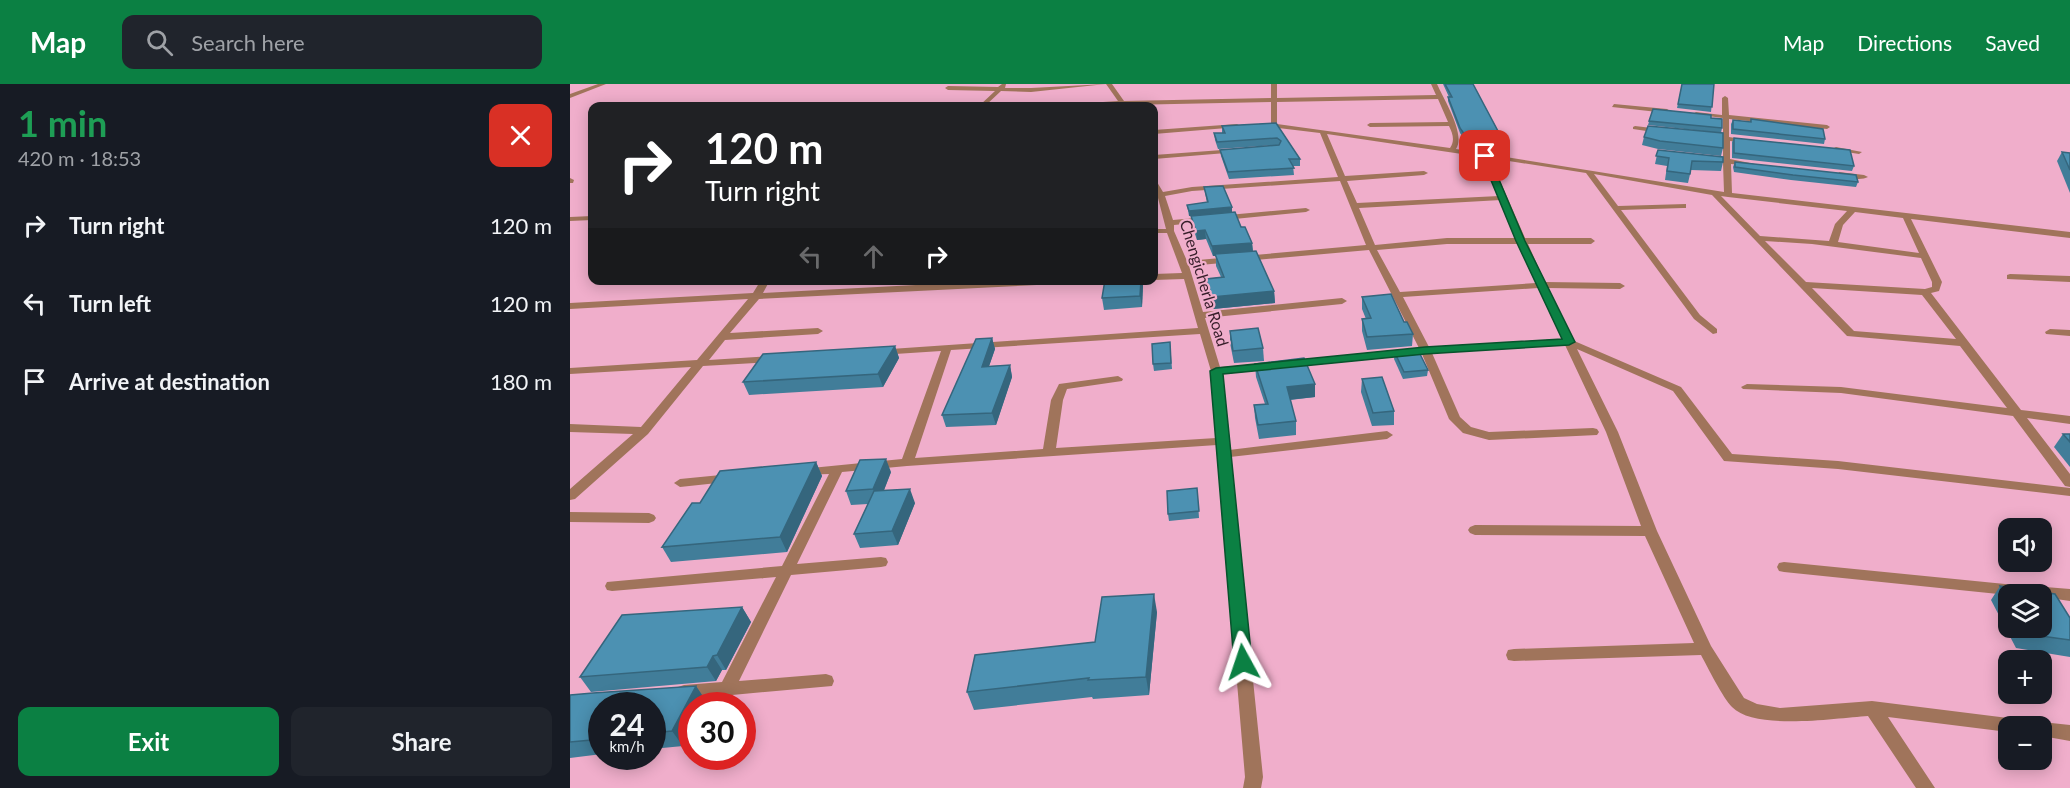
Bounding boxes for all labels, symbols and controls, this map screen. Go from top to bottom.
search box [122,15,542,69]
text: Map [30,25,86,59]
icon: search [143,26,176,59]
text: Search here [191,29,305,56]
text: Map [1783,30,1824,55]
text: Directions [1857,30,1952,55]
text: Saved [1985,30,2040,55]
text: 1 min [18,101,107,145]
button: close [489,104,552,167]
text: 120 m [705,123,823,173]
icon: right [606,126,684,204]
pin [1459,130,1510,181]
icon: arrive [1468,139,1501,172]
text: 420 m · 18:53 [18,146,141,170]
text: Turn right [705,174,820,207]
icon: right [18,209,51,242]
text: Turn right [69,212,164,239]
text: 120 m [490,212,552,239]
street label: Chengicherla Road [1177,217,1233,349]
icon: left [794,240,827,273]
icon: ahead [857,240,890,273]
icon: right [920,240,953,273]
icon: left [18,287,51,320]
text: Turn left [69,290,151,317]
text: 120 m [490,290,552,317]
icon: arrive [18,365,51,398]
text: Arrive at destination [69,368,270,395]
text: 180 m [490,368,552,395]
map controls [1998,518,2052,770]
button: sound [1998,518,2052,572]
button: layers [1998,584,2052,638]
position arrow [1211,630,1275,694]
button: + [1998,650,2052,704]
speed limit sign: 30 [678,692,756,770]
text: 24 [610,706,644,742]
button: Exit [18,707,279,776]
button: Share [291,707,552,776]
button: − [1998,716,2052,770]
text: km/h [609,737,645,755]

